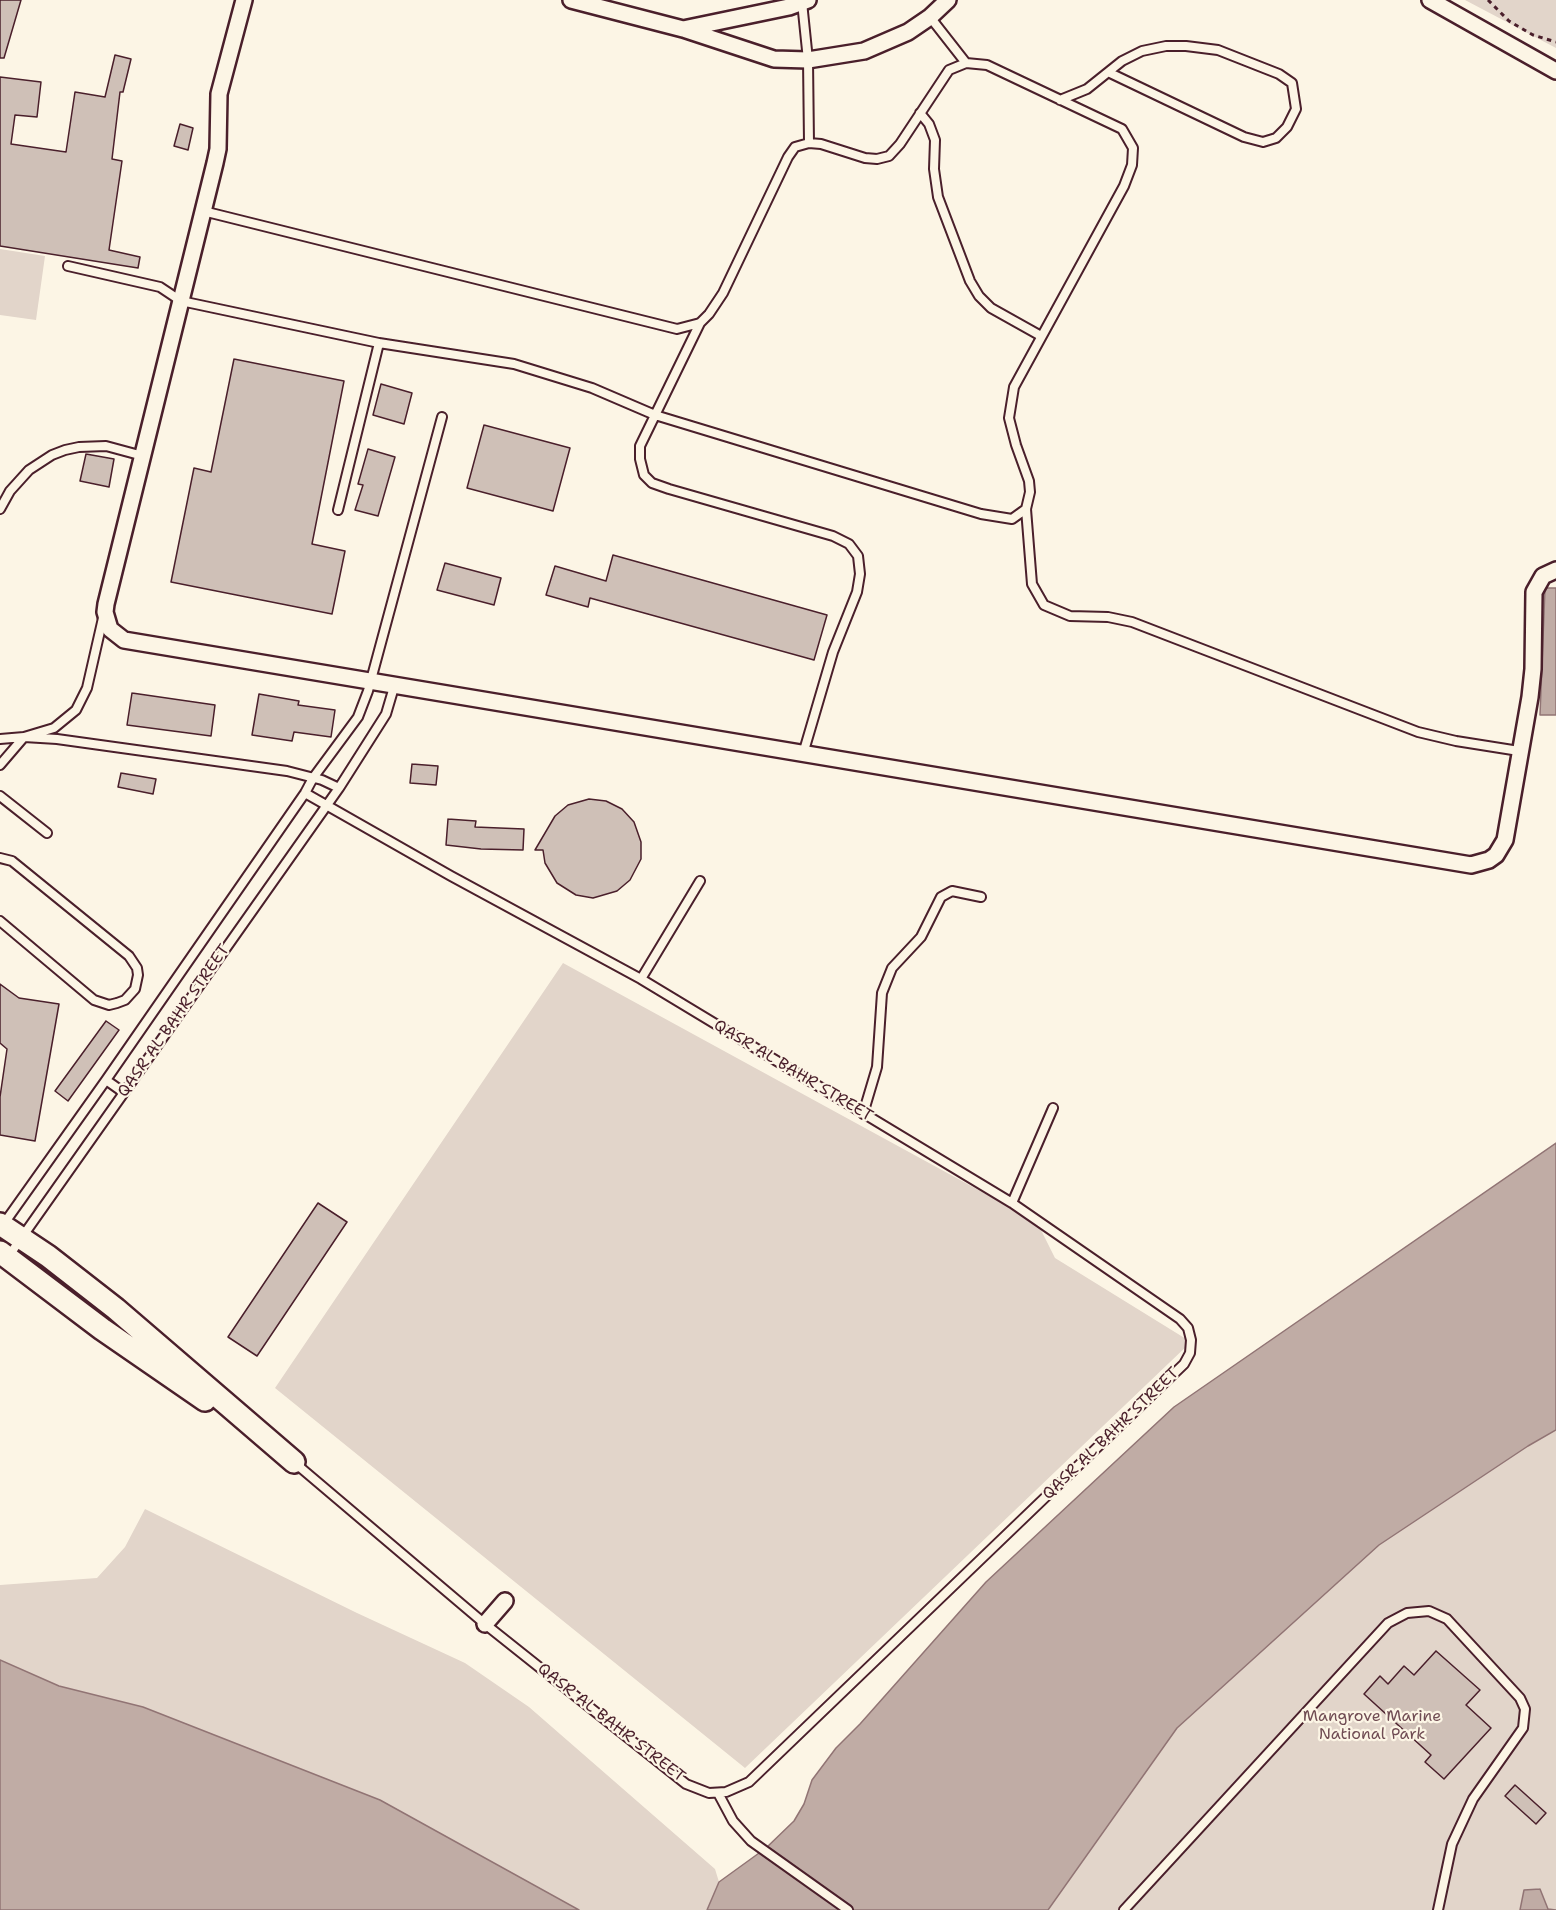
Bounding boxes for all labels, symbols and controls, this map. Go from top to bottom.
street label: QASR AL BAHR STREET [114,941,234,1101]
street label: QASR AL BAHR STREET [710,1016,876,1126]
street label: QASR AL BAHR STREET [1039,1364,1183,1504]
street label: QASR AL BAHR STREET [533,1659,689,1787]
park label: Mangrove Marine National Park [1303,1707,1441,1745]

